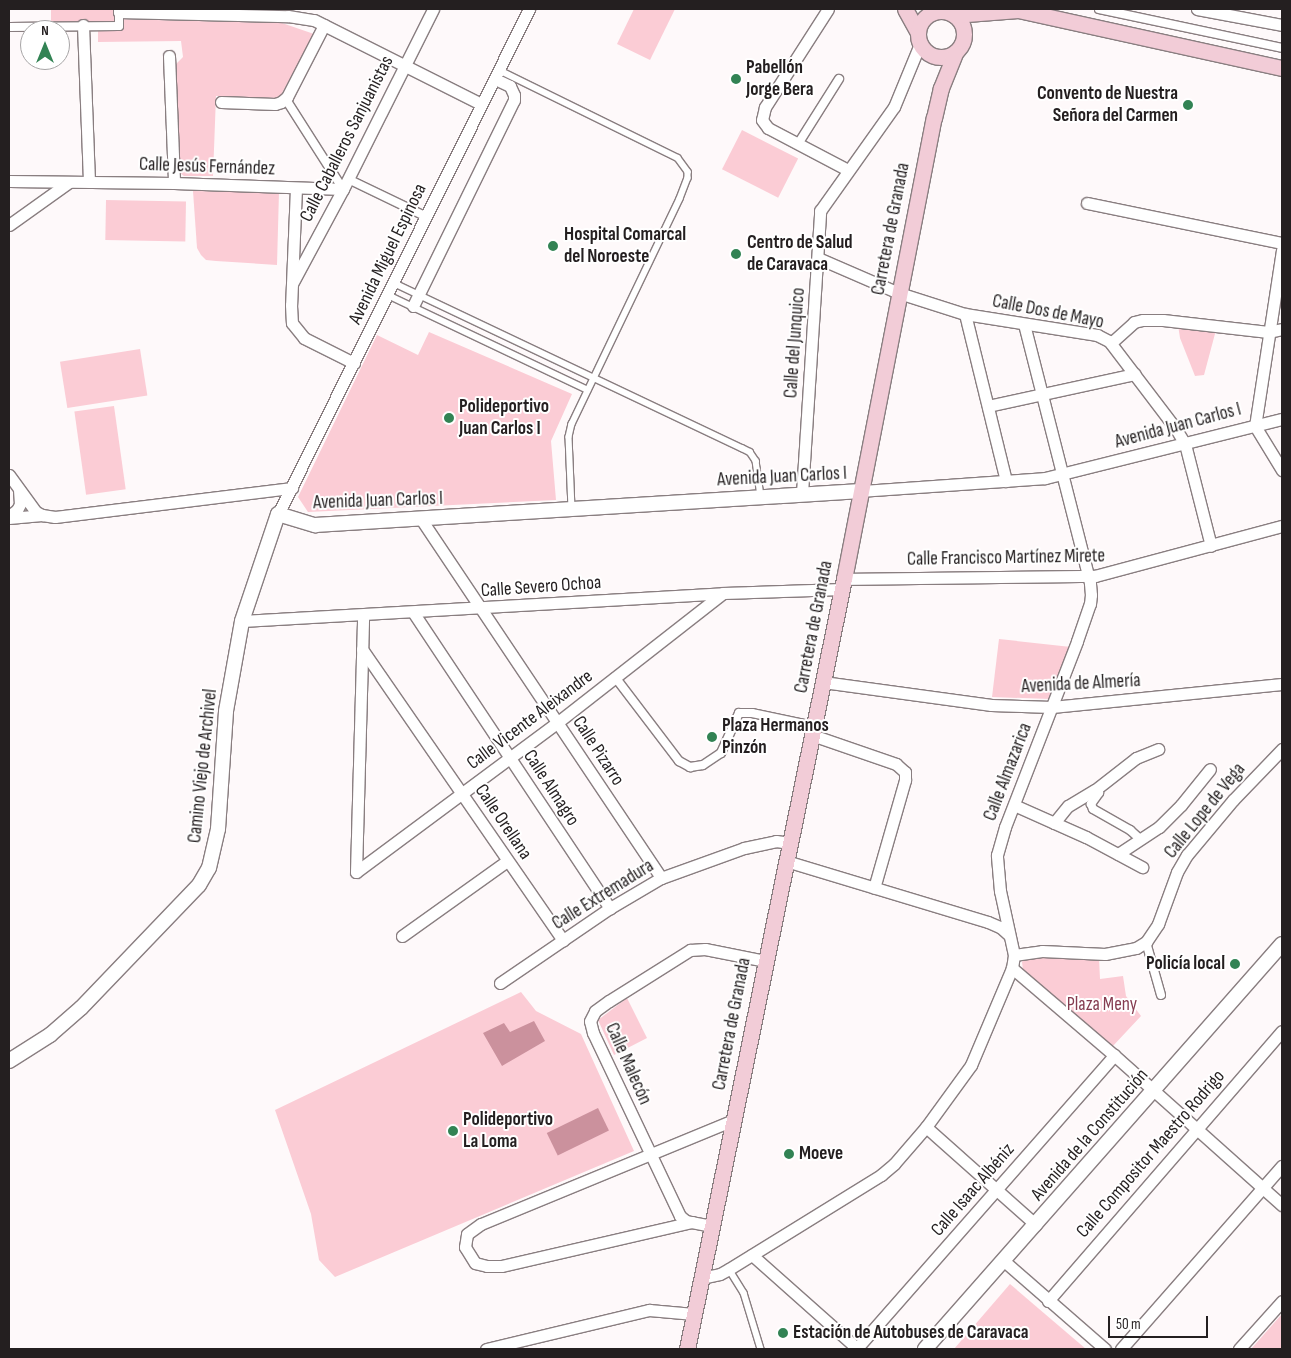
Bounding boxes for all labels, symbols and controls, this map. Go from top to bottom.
north arrow [20,20,70,70]
text: N [41,22,49,39]
street label: Calle Caballeros Sanjuanistas [295,52,399,226]
place label: Pabellón Jorge Bera [746,57,814,101]
marker: Pabellón Jorge Bera [730,73,742,85]
place label: Convento de Nuestra Señora del Carmen [1037,83,1178,127]
marker: Convento de Nuestra Señora del Carmen [1182,99,1194,111]
street label: Calle Jesús Fernández [139,153,275,181]
street label: Carretera de Granada [867,161,915,297]
street label: Avenida Miguel Espinosa [344,180,432,328]
place label: Hospital Comarcal del Noroeste [564,224,686,268]
place label: Centro de Salud de Caravaca [747,232,853,276]
marker: Hospital Comarcal del Noroeste [546,239,560,253]
marker: Centro de Salud de Caravaca [729,247,743,261]
street label: Calle del Junquico [780,287,810,399]
street label: Calle Dos de Mayo [990,290,1106,334]
place label: Polideportivo Juan Carlos I [459,396,549,440]
street label: Avenida Juan Carlos I [1112,398,1244,454]
marker: Polideportivo Juan Carlos I [443,412,455,424]
street label: Avenida Juan Carlos I [717,462,847,492]
street label: Avenida Juan Carlos I [313,487,443,515]
street label: Calle Francisco Martínez Mirete [907,545,1105,571]
street label: Carretera de Granada [790,559,838,695]
street label: Calle Severo Ochoa [480,571,602,603]
street label: Calle Vicente Aleixandre [462,665,598,775]
street label: Avenida de Almería [1021,669,1141,699]
street label: Camino Viejo de Archivel [184,688,222,844]
street label: Calle Pizarro [567,712,629,790]
place label: Plaza Hermanos Pinzón [722,715,829,759]
street label: Calle Almazarica [979,720,1037,824]
marker: Plaza Hermanos Pinzón [706,731,718,743]
street label: Calle Almagro [518,746,584,830]
street label: Calle Lope de Vega [1160,759,1250,863]
street label: Calle Orellana [470,780,536,864]
street label: Calle Extremadura [548,855,658,935]
place label: Policía local [1146,953,1225,975]
street label: Carretera de Granada [708,956,756,1092]
marker: Policía local [1229,958,1241,970]
park label: Plaza Meny [1067,994,1137,1016]
street label: Calle Malecón [600,1020,656,1108]
street label: Avenida de la Constitución [1027,1064,1153,1206]
street label: Calle Compositor Maestro Rodrigo [1072,1065,1230,1243]
place label: Polideportivo La Loma [463,1109,553,1153]
marker: Polideportivo La Loma [447,1125,459,1137]
street label: Calle Isaac Albéniz [926,1139,1020,1241]
place label: Moeve [799,1143,843,1165]
marker: Moeve [783,1148,795,1160]
scale bar [1111,1306,1211,1338]
text: 50 m [1116,1315,1141,1334]
place label: Estación de Autobuses de Caravaca [793,1322,1029,1344]
marker: Estación de Autobuses de Caravaca [777,1327,789,1339]

